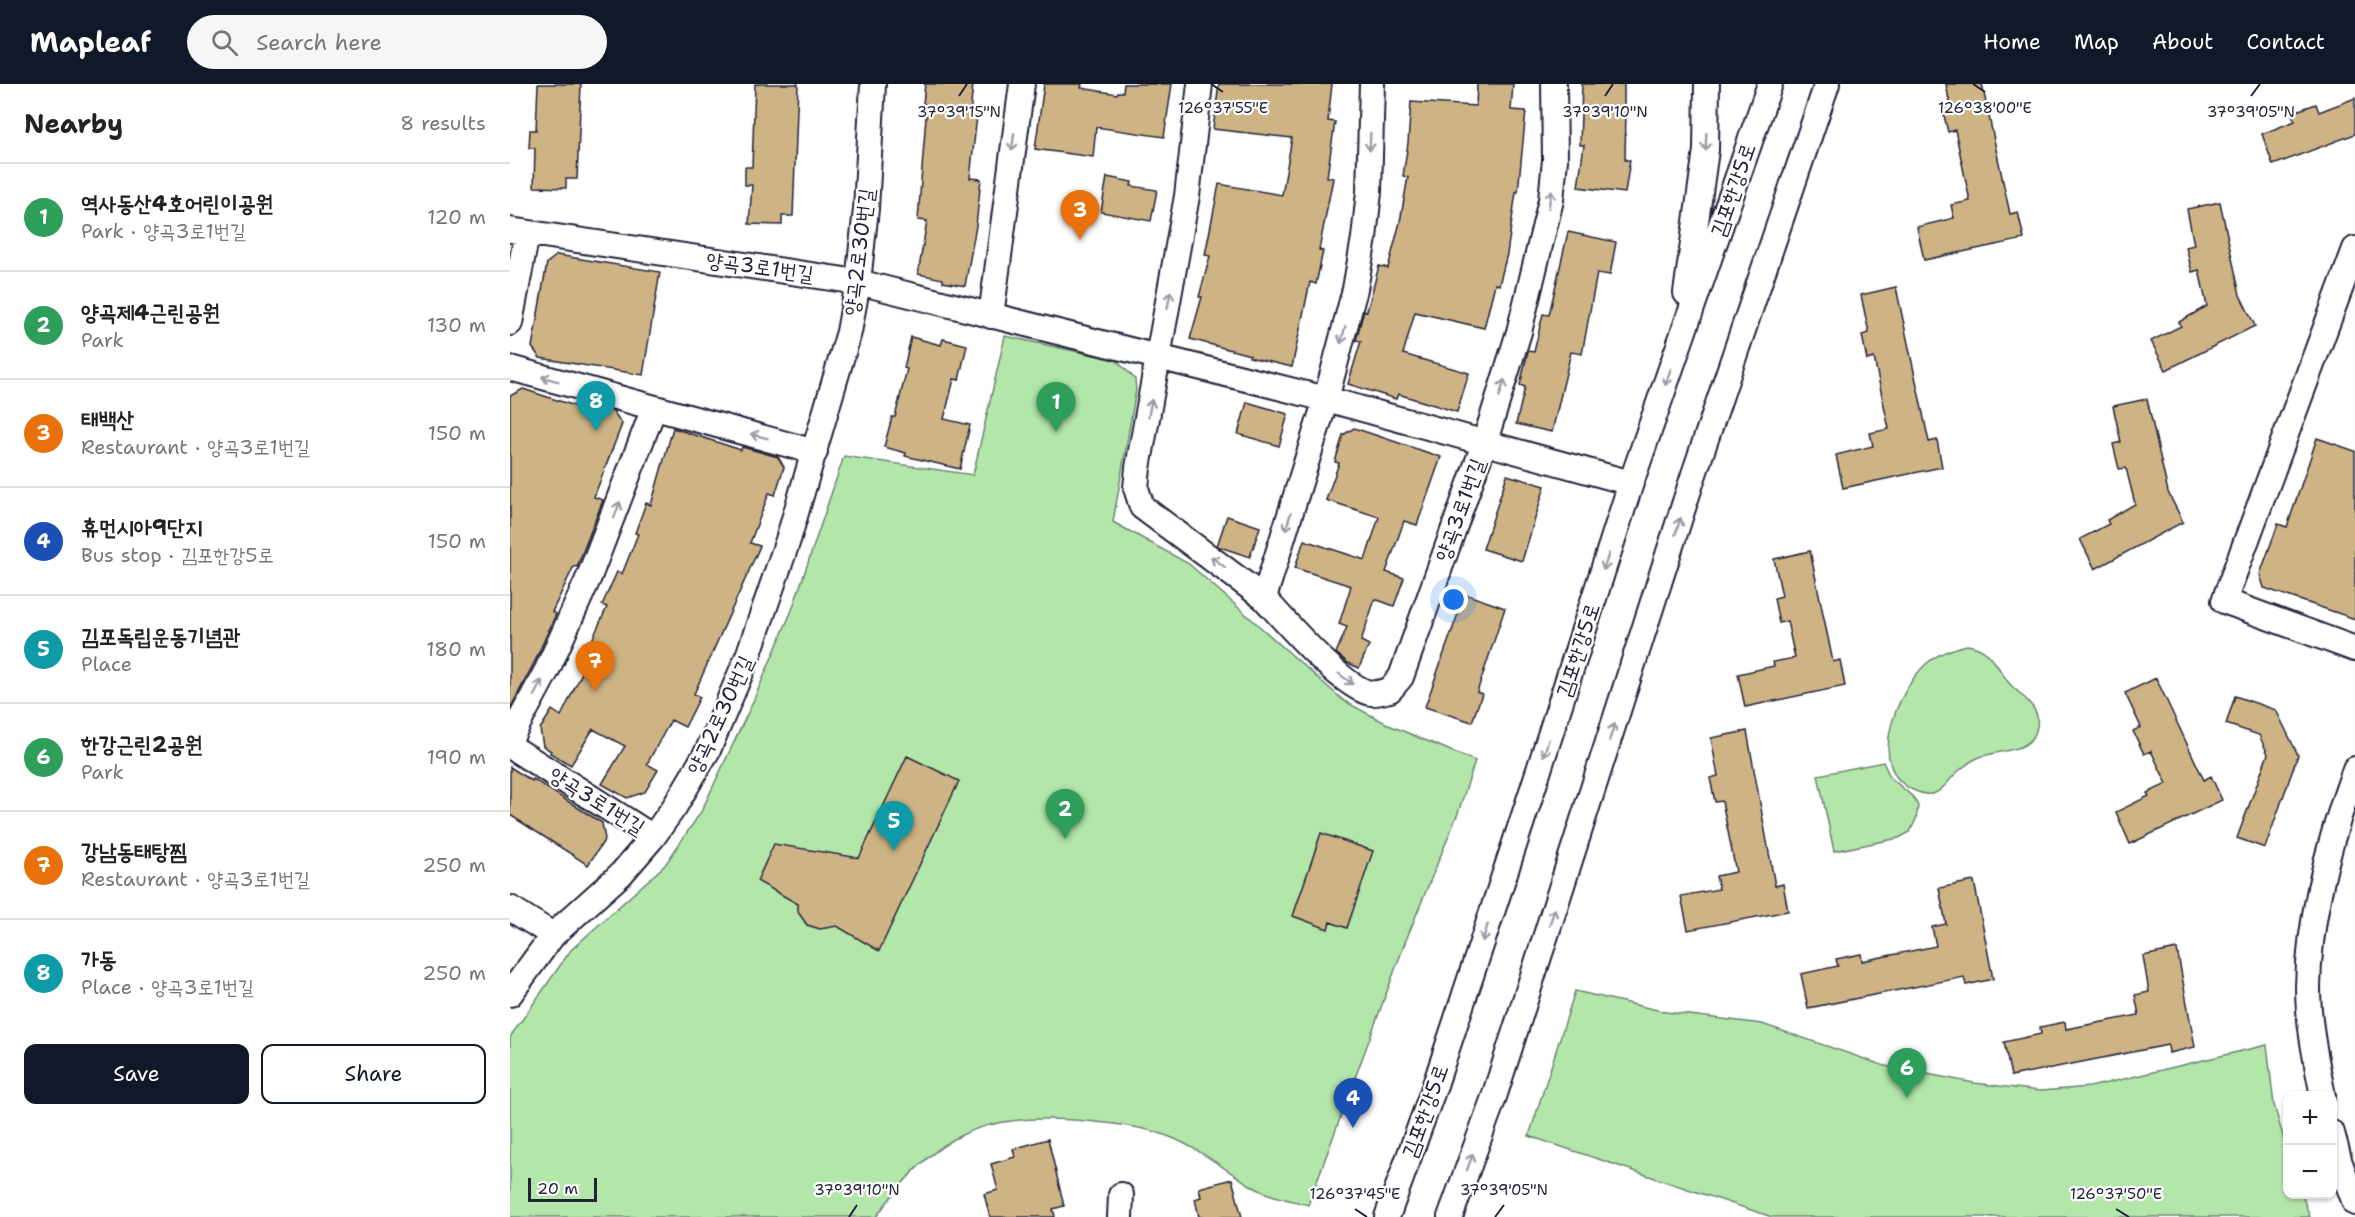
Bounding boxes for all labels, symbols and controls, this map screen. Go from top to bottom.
search box [187,15,607,69]
text: Mapleaf [30,23,151,61]
icon: search [208,26,241,59]
text: Search here [256,28,382,57]
text: Home [1983,28,2041,56]
text: Map [2074,28,2119,56]
text: About [2152,28,2213,56]
text: Contact [2246,28,2325,56]
text: 126°37'55"E [1178,98,1268,118]
text: 126°38'00"E [1938,98,2032,118]
text: 37°39'15"N [917,102,1001,122]
text: 37°39'10"N [1562,102,1648,122]
text: 37°39'05"N [2207,102,2295,122]
text: Nearby [24,106,123,141]
text: 8 results [400,110,486,136]
one-way arrow [1008,131,1019,151]
one-way arrow [1365,132,1376,152]
one-way arrow [1700,132,1711,152]
street label: 김포한강5로 [1704,139,1762,241]
street label: 양곡2로30번길 [837,187,881,317]
text: 역사동산4호어린이공원 [81,189,273,218]
pin: 3 [1060,190,1100,240]
one-way arrow [1545,190,1556,210]
text: 1 [39,204,48,230]
text: 120 m [427,204,486,230]
text: Park · 양곡3로1번길 [81,218,246,244]
street label: 양곡3로1번길 [705,246,815,288]
one-way arrow [1164,291,1175,311]
text: 양곡제4근린공원 [81,298,220,327]
text: 2 [37,312,51,338]
text: 130 m [427,312,486,338]
one-way arrow [1337,325,1348,344]
text: Park [81,327,124,353]
one-way arrow [1661,367,1672,386]
one-way arrow [541,373,560,384]
one-way arrow [1497,379,1508,398]
pin: 8 [576,382,616,431]
pin: 1 [1036,382,1076,432]
one-way arrow [1145,399,1156,418]
text: 태백산 [81,405,134,434]
text: 3 [37,420,51,446]
text: 150 m [428,420,486,446]
one-way arrow [749,430,768,442]
text: Restaurant · 양곡3로1번길 [81,434,310,460]
street label: 양곡3로1번길 [1428,454,1492,566]
one-way arrow [612,501,623,519]
one-way arrow [1282,512,1293,531]
text: 휴먼시아9단지 [81,513,203,542]
one-way arrow [1673,517,1684,536]
text: 4 [37,528,51,554]
text: 150 m [428,528,486,554]
text: Bus stop · 김포한강5로 [81,542,274,568]
one-way arrow [1600,552,1611,571]
one-way arrow [1210,556,1226,569]
your location [1439,585,1468,614]
street label: 김포한강5로 [1550,599,1606,701]
text: 김포독립운동기념관 [81,622,240,651]
text: 5 [37,636,50,662]
text: 180 m [426,636,486,662]
pin: 7 [576,642,614,691]
text: Place [81,651,132,677]
street label: 양곡2로30번길 [680,651,760,779]
one-way arrow [1337,673,1353,685]
one-way arrow [532,680,544,697]
one-way arrow [1607,723,1618,742]
text: 한강근린2공원 [81,730,203,759]
one-way arrow [1540,738,1551,757]
text: 6 [37,744,51,770]
text: 190 m [427,744,486,770]
text: Park [81,759,124,785]
street label: 양곡3로1번길 [544,761,650,842]
pin: 2 [1046,790,1084,839]
pin: 5 [874,802,914,851]
text: 강남동태탕찜 [81,837,187,866]
text: 7 [37,852,51,878]
text: 250 m [422,852,486,878]
text: Restaurant · 양곡3로1번길 [81,866,310,892]
one-way arrow [1547,908,1558,927]
one-way arrow [1479,923,1490,942]
text: 가동 [81,945,116,974]
text: 8 [37,960,51,986]
text: 250 m [422,960,486,986]
text: Place · 양곡3로1번길 [81,974,254,1000]
button: Save [24,1044,249,1104]
button: Share [261,1044,486,1104]
pin: 6 [1888,1048,1926,1098]
street label: 김포한강5로 [1395,1060,1455,1162]
pin: 4 [1334,1078,1372,1128]
map controls [2283,1091,2337,1199]
button: + [2283,1091,2337,1145]
button: − [2283,1145,2337,1199]
one-way arrow [1466,1153,1477,1172]
scale bar [528,1175,597,1202]
text: 20 m [537,1178,578,1199]
text: 37°39'10"N [814,1180,900,1200]
text: 37°39'05"N [1460,1180,1548,1200]
text: 126°37'45"E [1310,1184,1400,1204]
text: 126°37'50"E [2070,1184,2162,1204]

